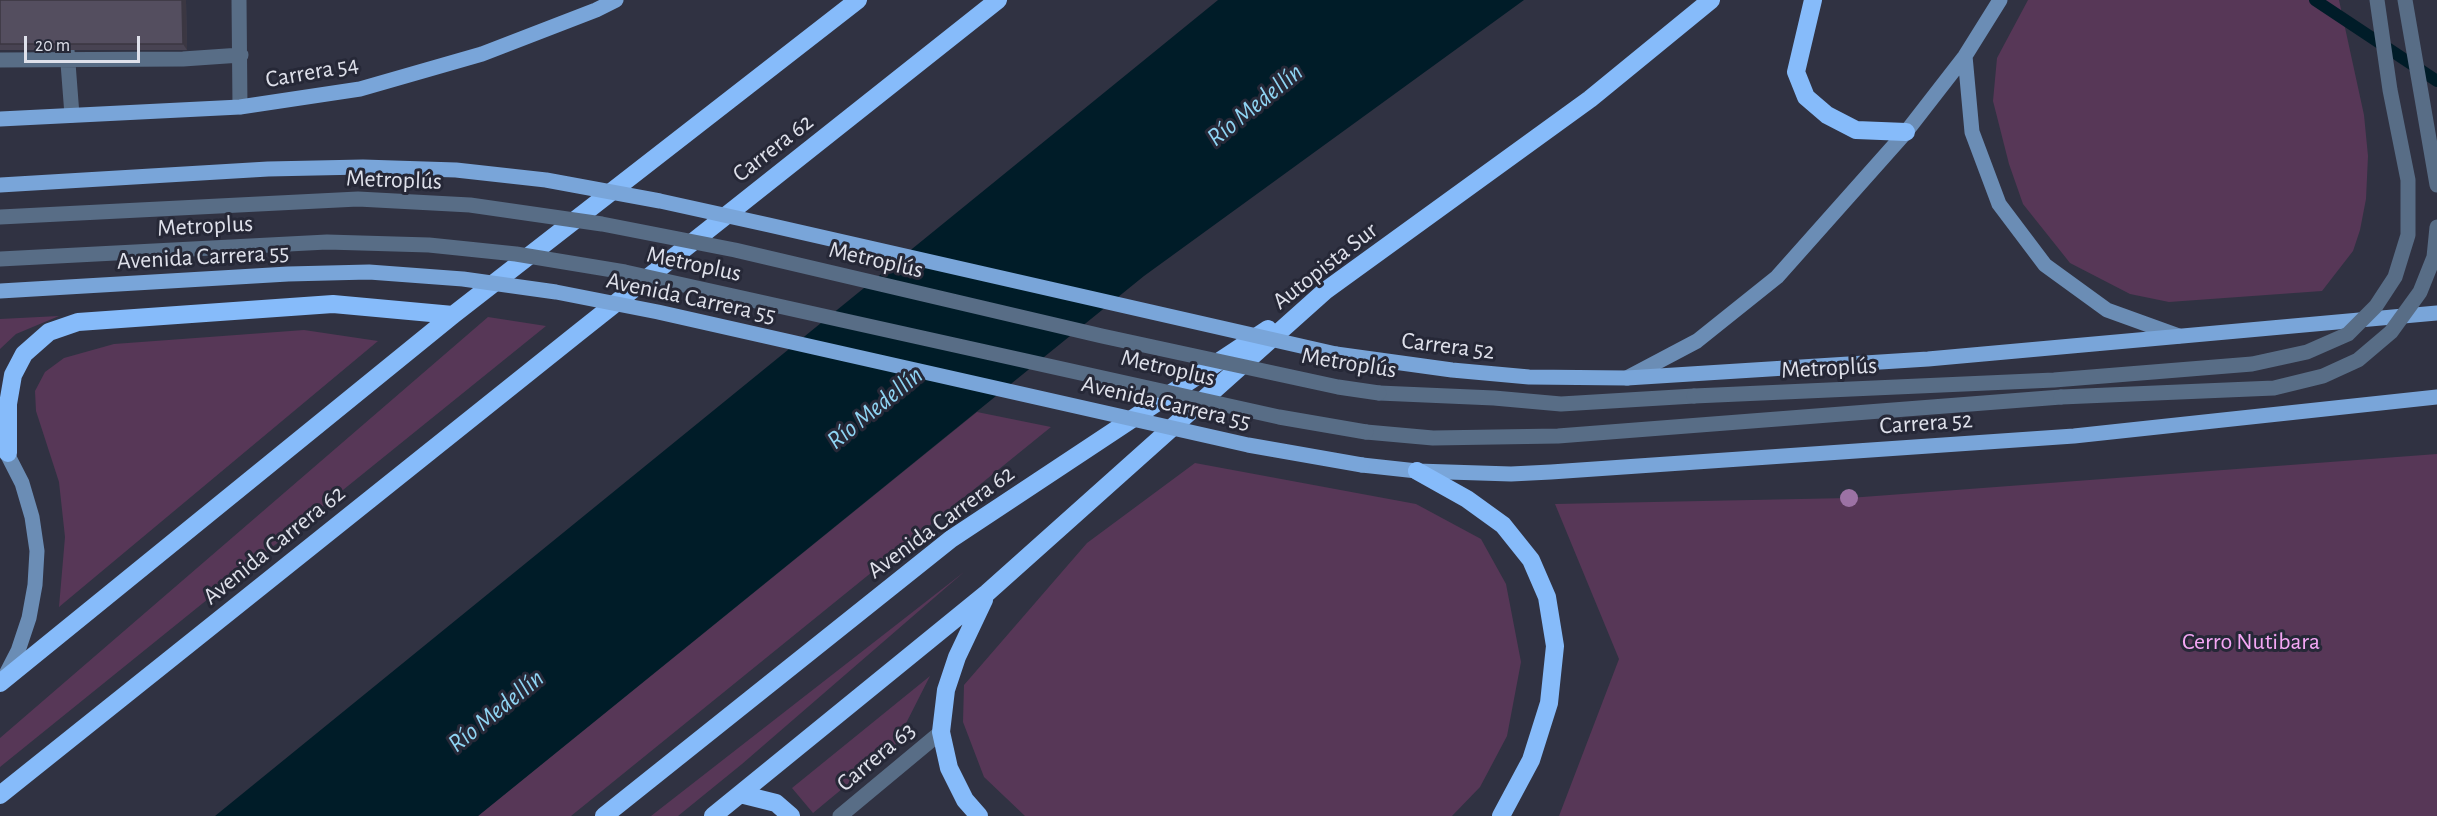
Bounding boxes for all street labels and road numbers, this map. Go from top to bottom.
street label: Carrera 54 [263,50,361,94]
street label: Carrera 62 [727,108,819,188]
street label: Metroplús [346,164,442,196]
street label: Metroplus [156,209,254,243]
street label: Autopista Sur [1267,216,1383,316]
street label: Metroplús [826,235,926,285]
street label: Avenida Carrera 55 [116,238,290,276]
street label: Metroplus [644,240,744,288]
street label: Avenida Carrera 55 [604,266,778,330]
street label: Carrera 52 [1400,326,1496,366]
street label: Metroplús [1299,341,1399,385]
street label: Metroplus [1118,343,1218,393]
street label: Metroplús [1780,351,1878,385]
street label: Avenida Carrera 55 [1079,370,1253,436]
street label: Carrera 52 [1878,405,1974,441]
street label: Avenida Carrera 62 [862,459,1020,585]
street label: Avenida Carrera 62 [197,479,351,611]
street label: Carrera 63 [831,716,921,798]

